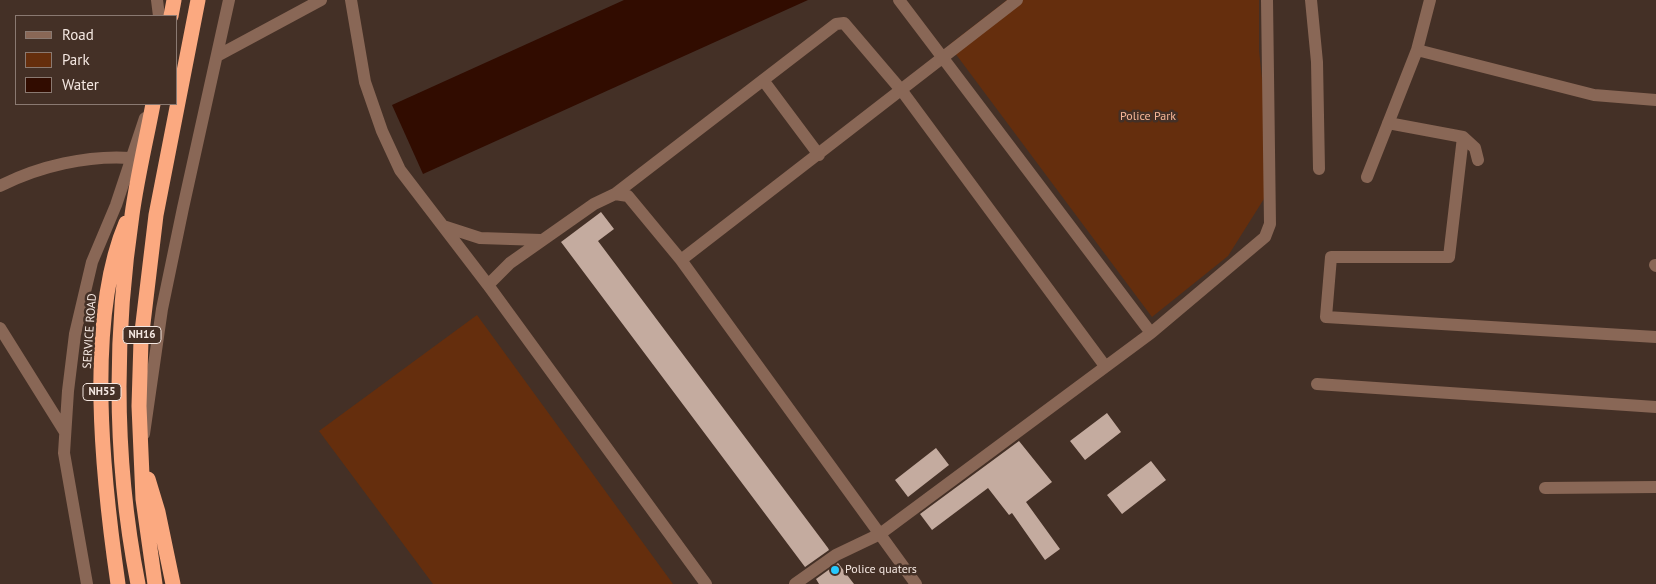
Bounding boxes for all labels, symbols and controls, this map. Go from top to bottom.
legend [15,15,178,105]
text: Road [62,25,94,44]
text: Park [62,50,90,69]
text: Water [62,75,99,94]
park label: Police Park [1120,110,1176,124]
street label: SERVICE ROAD [80,293,100,369]
road number: NH16 [123,326,161,344]
road number: NH55 [83,384,121,401]
place label: Police quaters [845,563,917,577]
marker: Police quaters [829,564,841,576]

